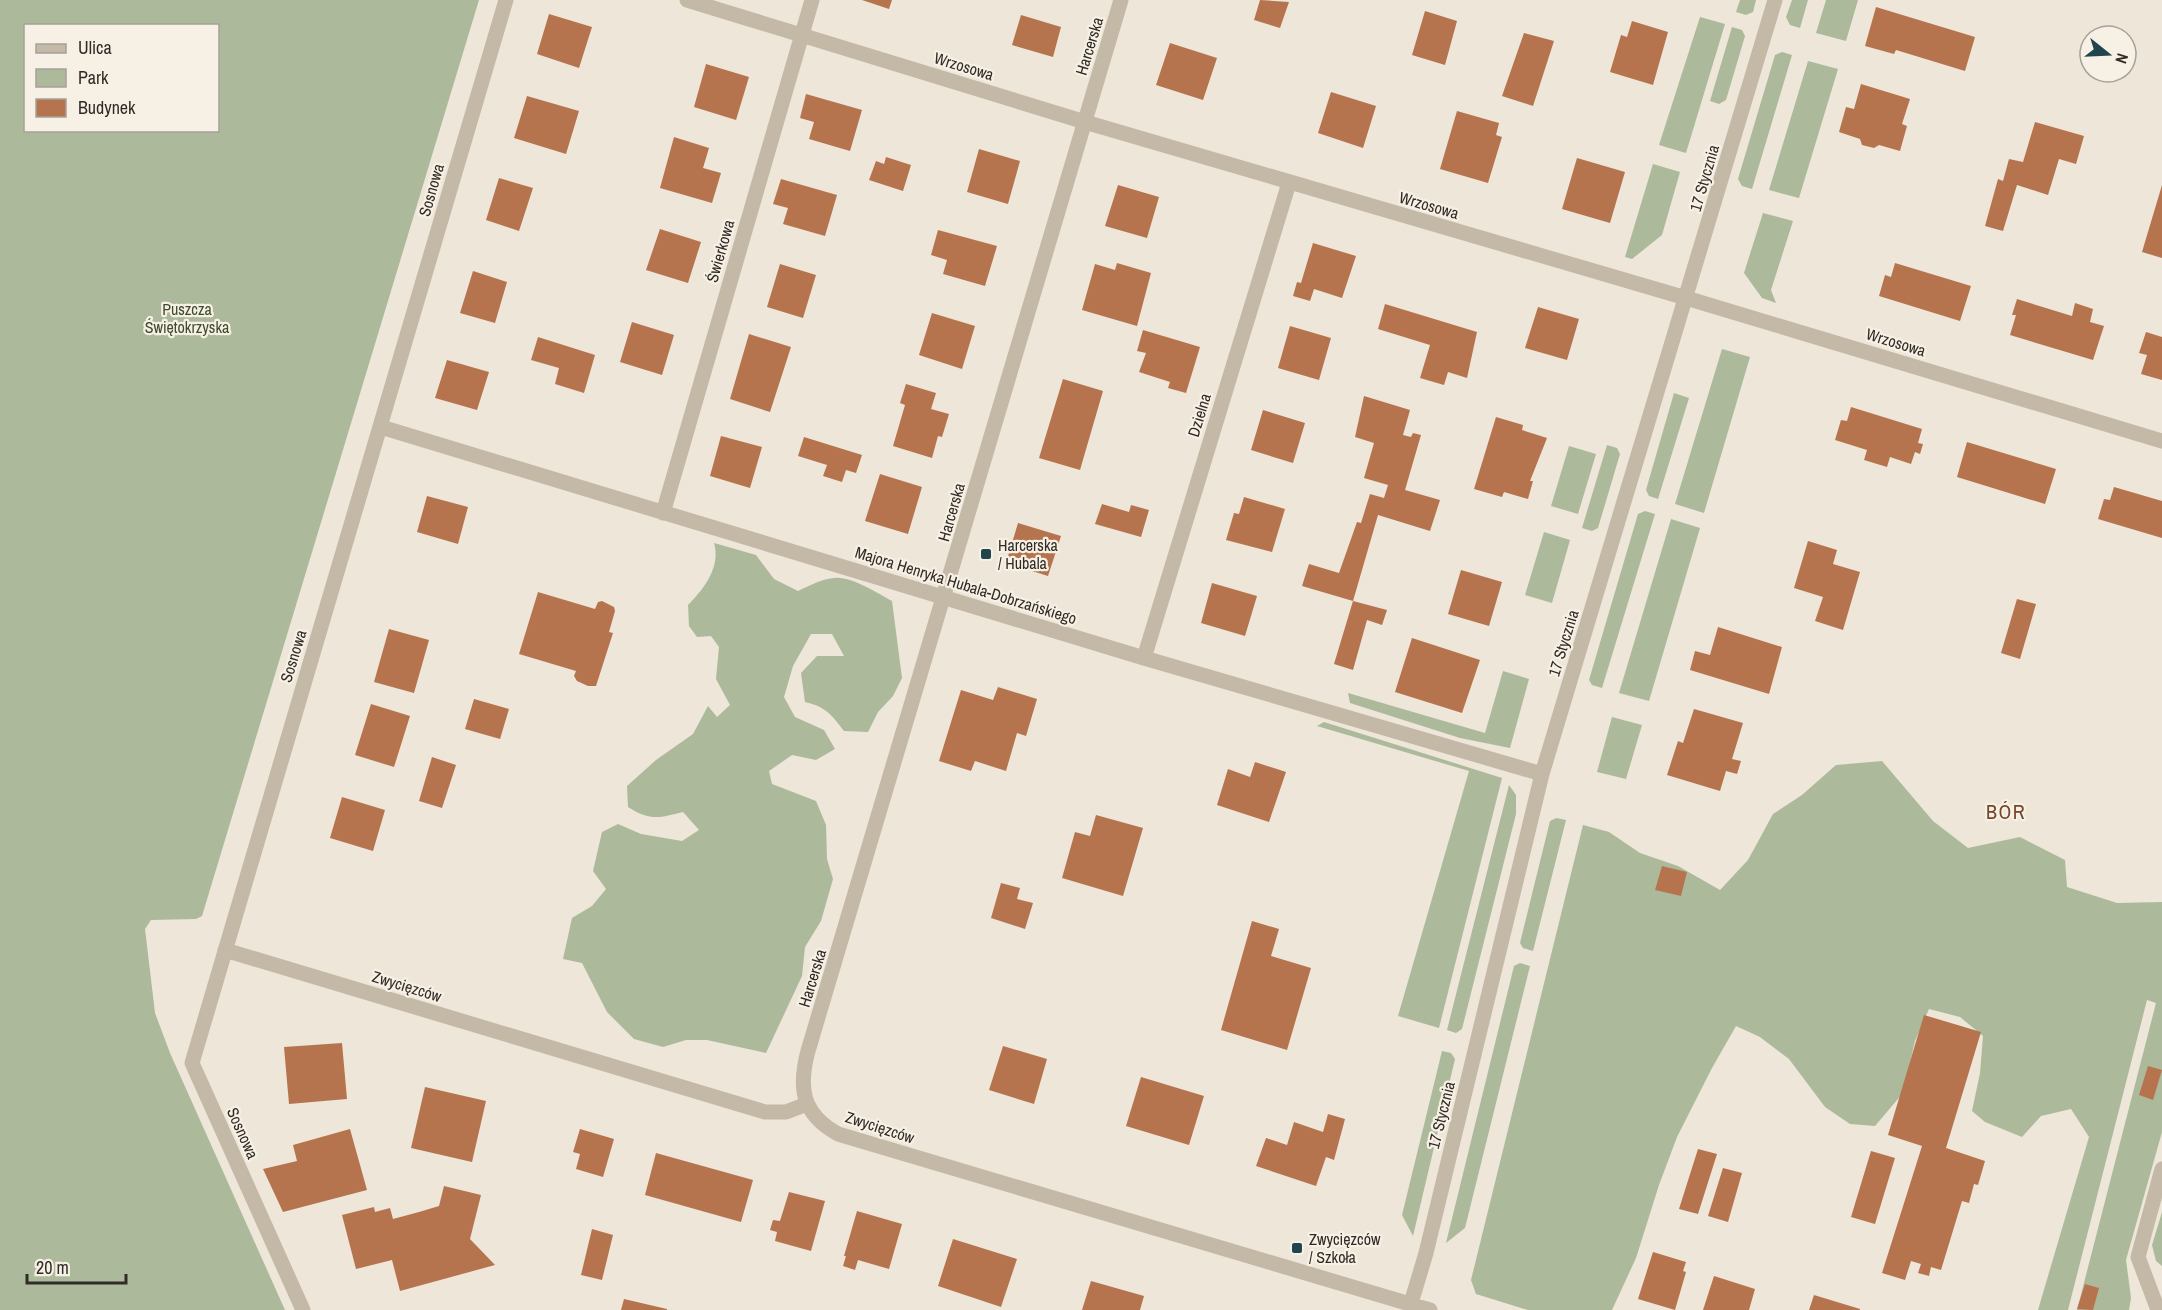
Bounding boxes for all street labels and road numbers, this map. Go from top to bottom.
street label: Harcerska [1070,14,1108,78]
street label: Wrzosowa [932,47,997,86]
street label: 17 Stycznia [1684,141,1724,214]
street label: Sosnowa [413,160,449,219]
street label: Wrzosowa [1397,186,1462,224]
street label: Świerkowa [701,216,740,285]
street label: Wrzosowa [1864,323,1929,362]
street label: Dzielna [1182,390,1216,439]
street label: Harcerska [932,480,970,544]
street label: Majora Henryka Hubala-Dobrzańskiego [853,541,1079,629]
street label: 17 Stycznia [1542,606,1584,679]
street label: Sosnowa [275,626,312,685]
street label: Harcerska [793,946,831,1010]
street label: Zwycięzców [370,965,445,1007]
street label: 17 Stycznia [1422,1078,1460,1151]
street label: Sosnowa [222,1104,264,1163]
street label: Zwycięzców [843,1105,918,1149]

